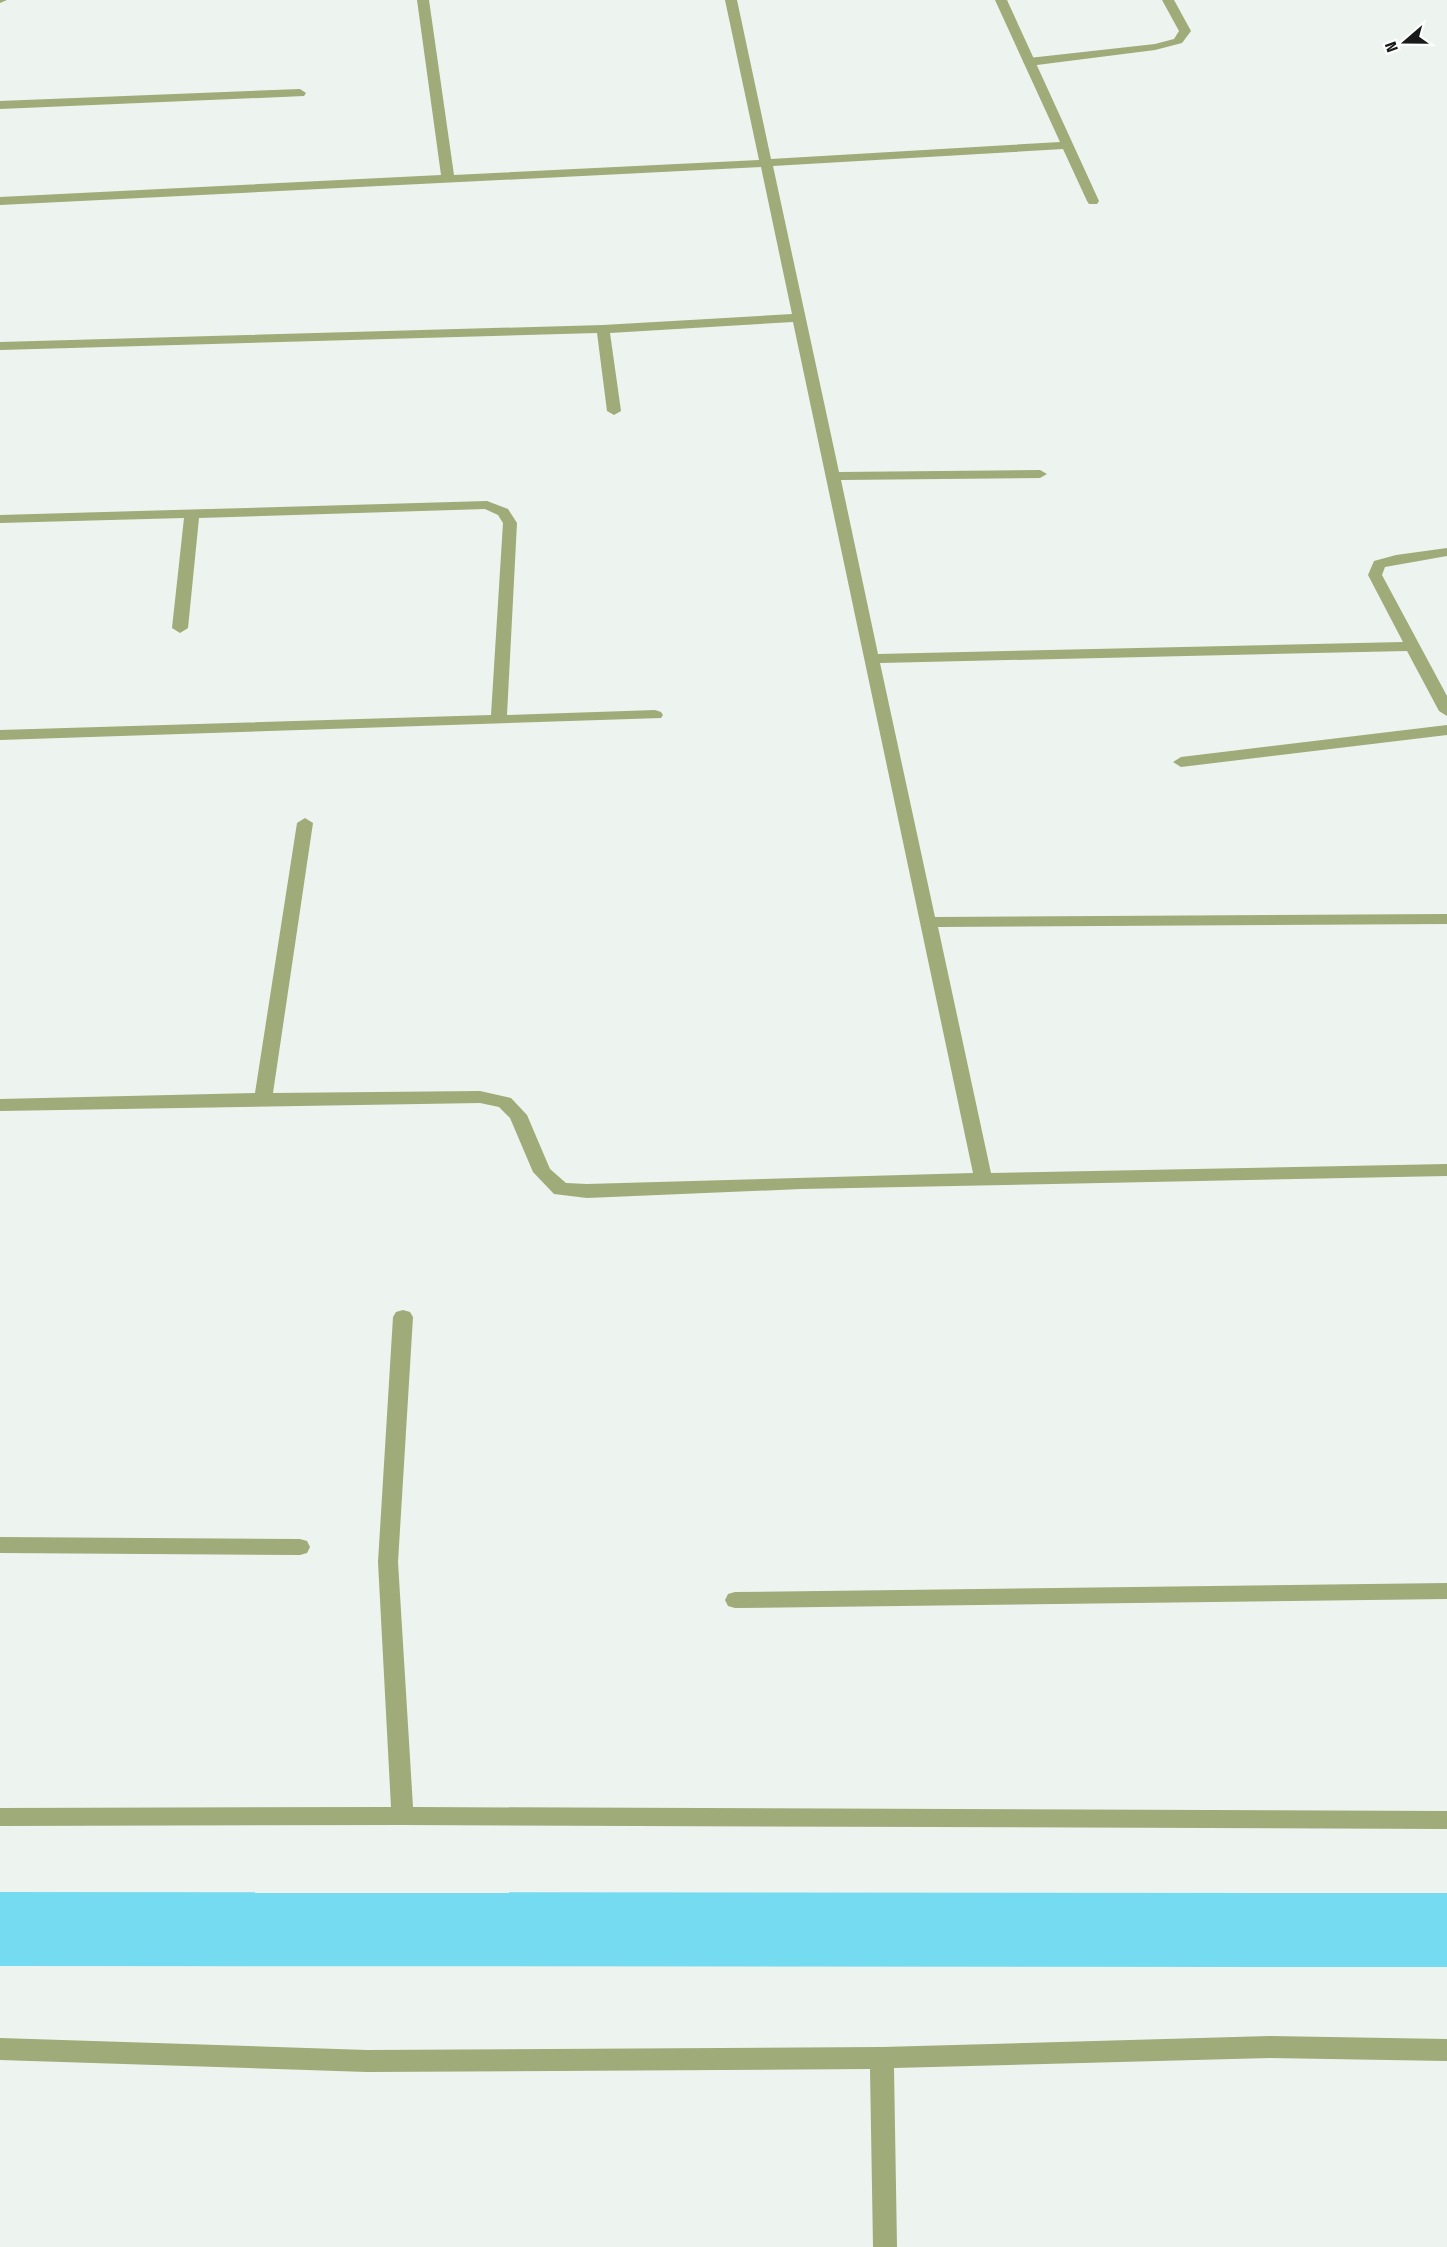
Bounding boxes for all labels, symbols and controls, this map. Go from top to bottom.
north arrow [1375,12,1435,72]
text: N [1381,39,1402,55]

